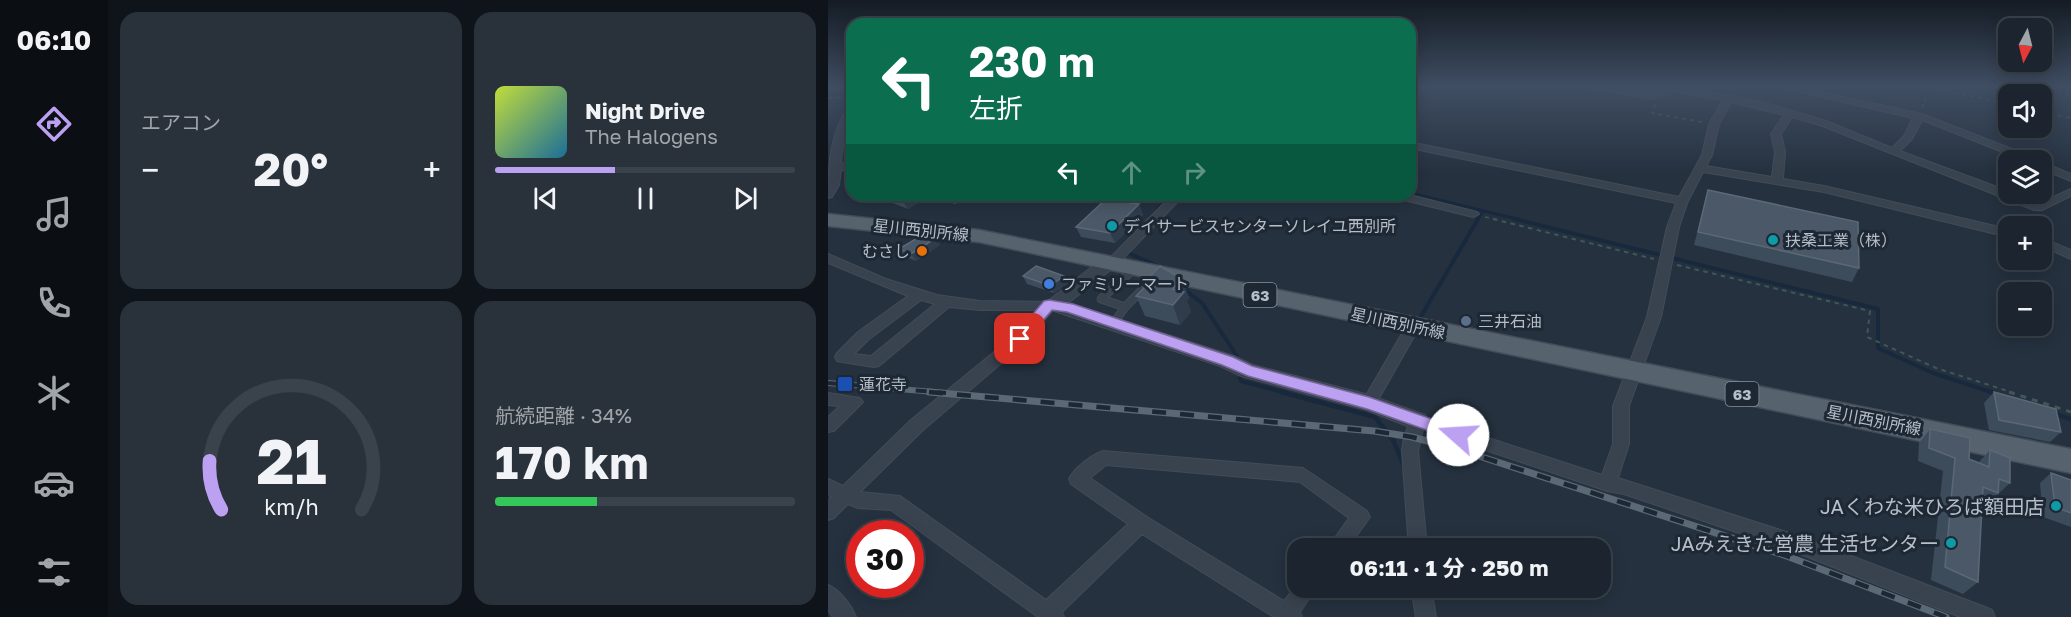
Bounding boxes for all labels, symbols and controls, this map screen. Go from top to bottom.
north arrow [1998,18,2052,72]
map controls [1998,18,2052,336]
text: 06:10 [17,24,91,56]
text: 230 m [969,36,1095,86]
icon: left [870,42,948,120]
button: sound [1998,84,2052,138]
text: 左折 [969,92,1023,124]
text: Night Drive [585,97,705,124]
icon: directions [33,103,75,145]
text: エアコン [141,110,221,134]
text: The Halogens [585,124,718,148]
text: 20° [254,142,328,196]
text: − [141,150,159,189]
text: + [423,150,441,189]
button: layers [1998,150,2052,204]
icon: left [1052,156,1085,189]
icon: ahead [1115,156,1148,189]
icon: right [1178,156,1211,189]
icon: previous [529,182,562,215]
icon: pause [629,182,662,215]
icon: next [729,182,762,215]
icon: music [33,193,75,235]
street label: 星川西別所線 [872,215,970,245]
place label: デイサービスセンターソレイユ西別所 [1124,216,1396,236]
button: + [1998,216,2052,270]
marker: デイサービスセンターソレイユ西別所 [1105,219,1119,233]
place label: 扶桑工業（株） [1785,230,1897,250]
marker: 扶桑工業（株） [1766,233,1780,247]
place label: むさし [862,241,910,261]
marker: むさし [915,244,929,258]
place label: ファミリーマート [1061,274,1189,294]
marker: ファミリーマート [1042,277,1056,291]
icon: phone [33,282,75,324]
button: − [1998,282,2052,336]
road number: 63 [1244,283,1276,307]
street label: 星川西別所線 [1349,303,1447,343]
place label: 三井石油 [1478,311,1542,331]
pin [994,313,1045,364]
marker: 三井石油 [1459,314,1473,328]
icon: arrive [1003,322,1036,355]
icon: climate [33,372,75,414]
place label: 蓮花寺 [859,374,907,394]
marker: 蓮花寺 [836,375,854,393]
road number: 63 [1726,382,1758,406]
street label: 星川西別所線 [1825,401,1923,439]
text: 航続距離 · 34% [495,403,632,427]
position arrow [1426,403,1490,467]
text: 21 [256,423,326,498]
text: 170 km [495,435,649,489]
icon: car [33,462,75,504]
text: km/h [264,494,318,520]
place label: JAくわな米ひろば額田店 [1820,494,2044,518]
marker: JAくわな米ひろば額田店 [2049,499,2063,513]
speed limit sign: 30 [846,520,924,598]
place label: JAみえきた営農 生活センター [1671,531,1939,555]
marker: JAみえきた営農 生活センター [1944,536,1958,550]
icon: filters [33,551,75,593]
text: 06:11 · 1 分 · 250 m [1350,554,1548,581]

